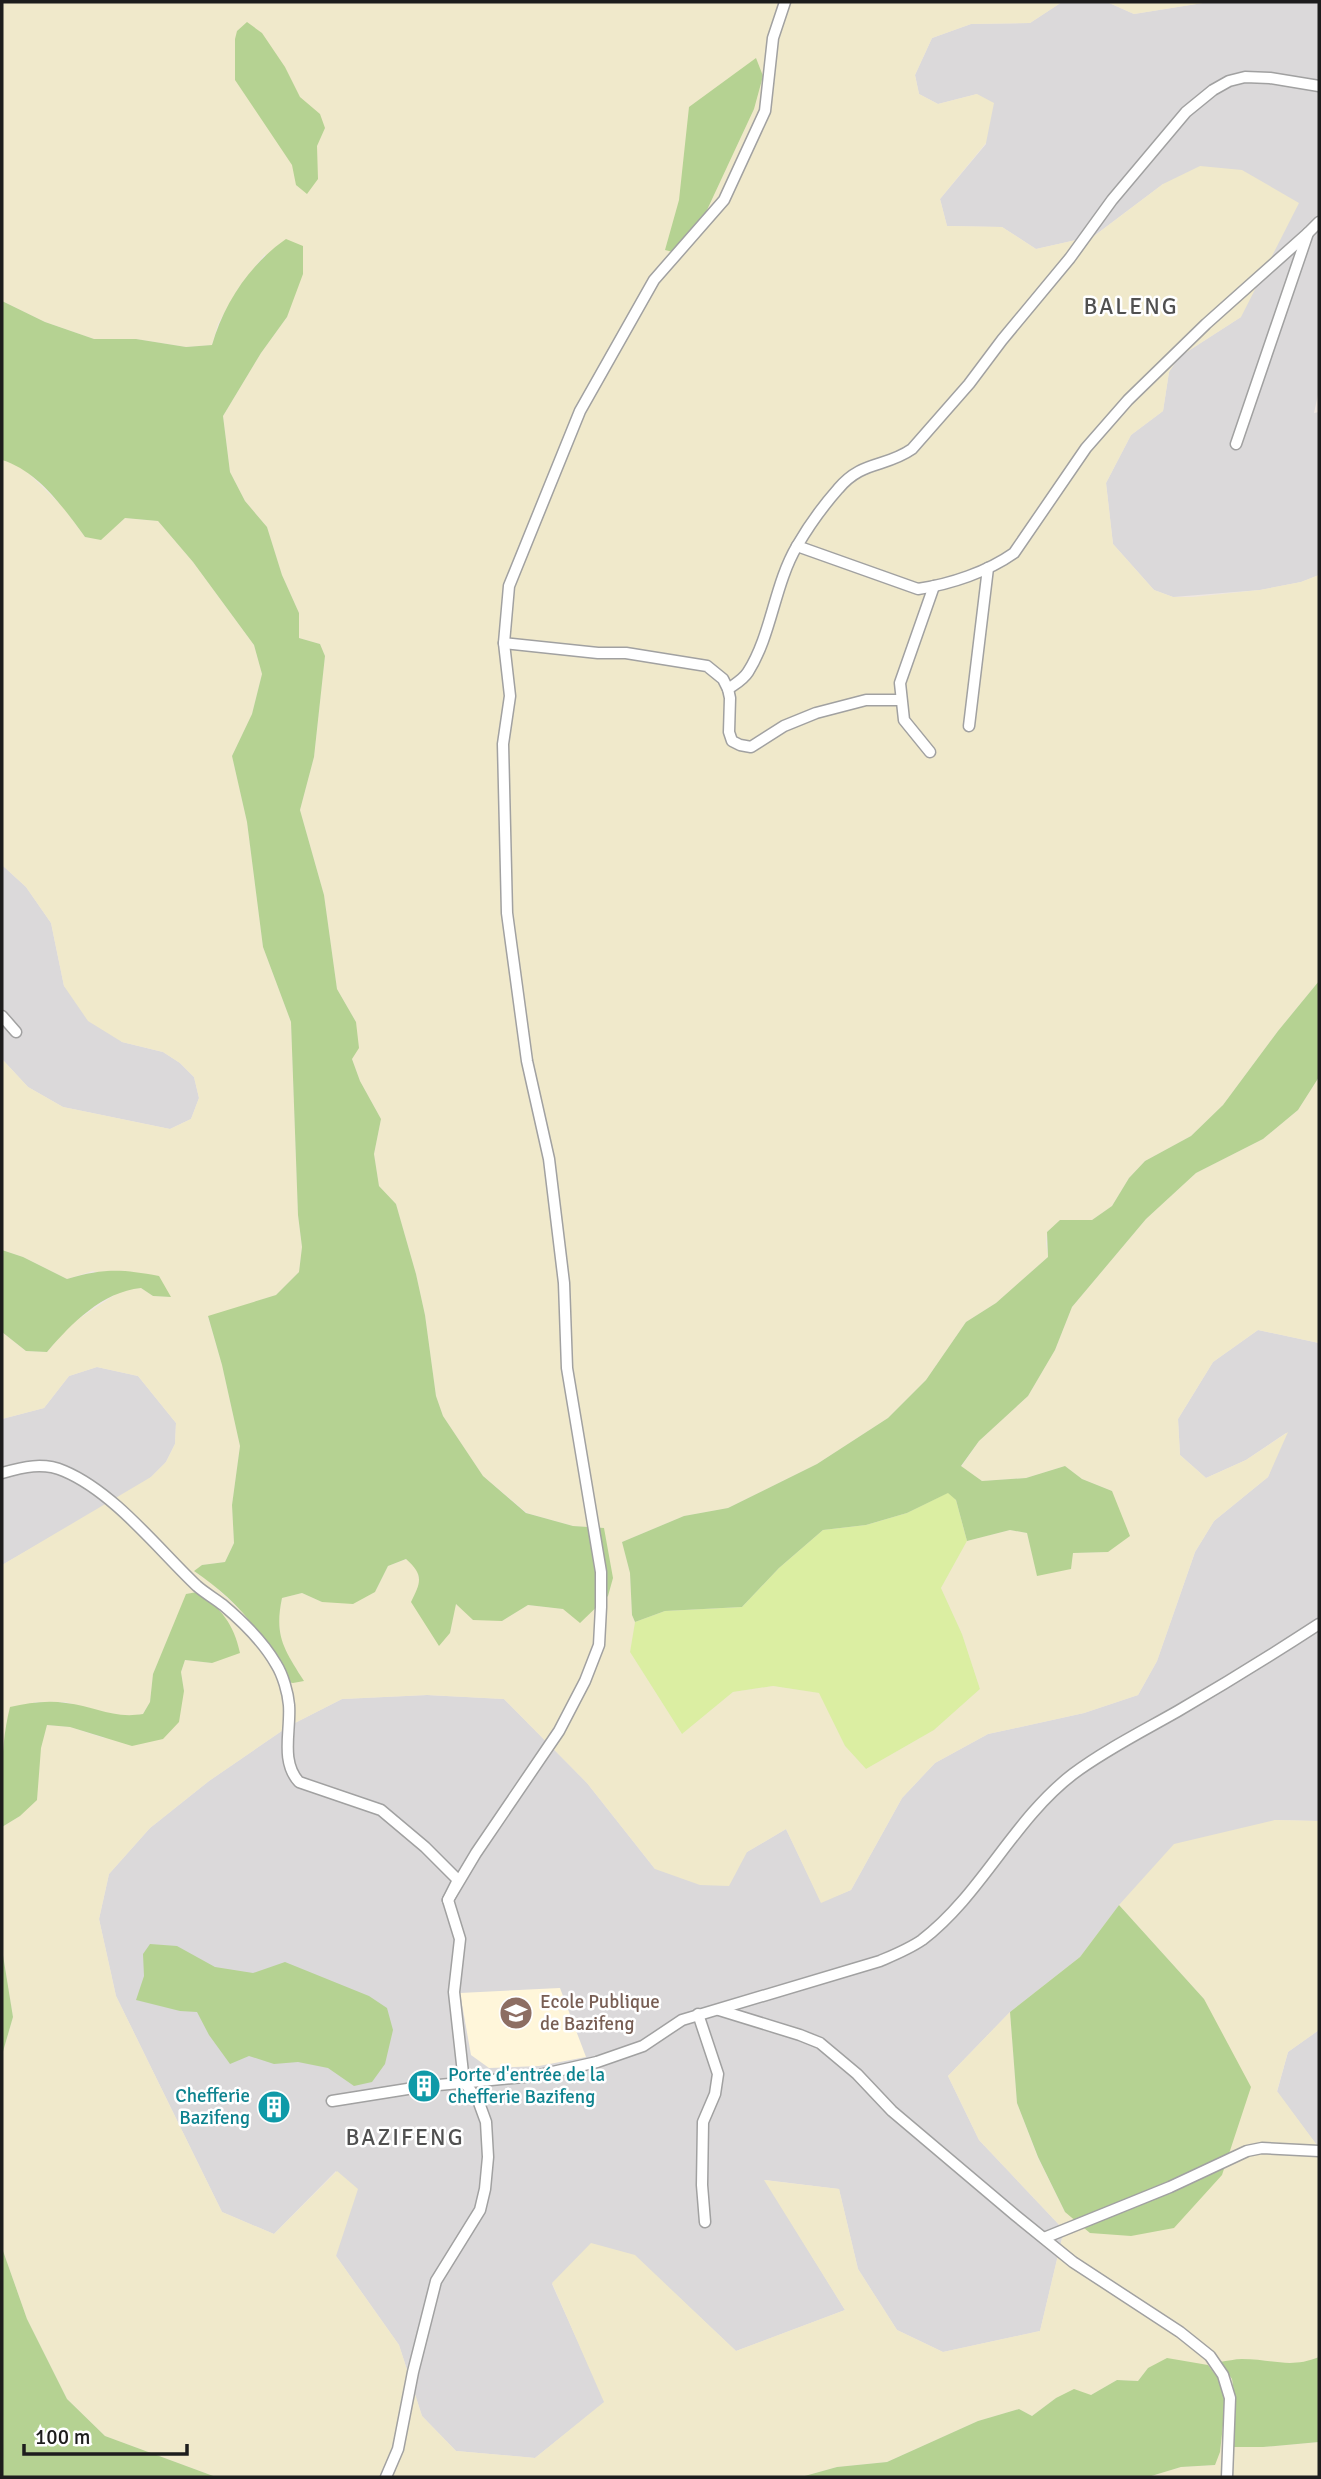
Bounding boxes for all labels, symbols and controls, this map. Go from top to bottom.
district label: BALENG [1083,292,1179,321]
place label: Ecole Publique de Bazifeng [540,1990,660,2036]
school or university icon: Ecole Publique de Bazifeng [497,1994,535,2032]
place label: Porte d'entrée de la chefferie Bazifeng [448,2063,605,2109]
building icon: Porte d'entrée de la chefferie Bazifeng [405,2067,443,2105]
place label: Chefferie Bazifeng [175,2084,250,2130]
building icon: Chefferie Bazifeng [255,2088,293,2126]
district label: BAZIFENG [345,2123,465,2152]
scale bar [24,2412,187,2456]
text: 100 m [35,2424,90,2450]

